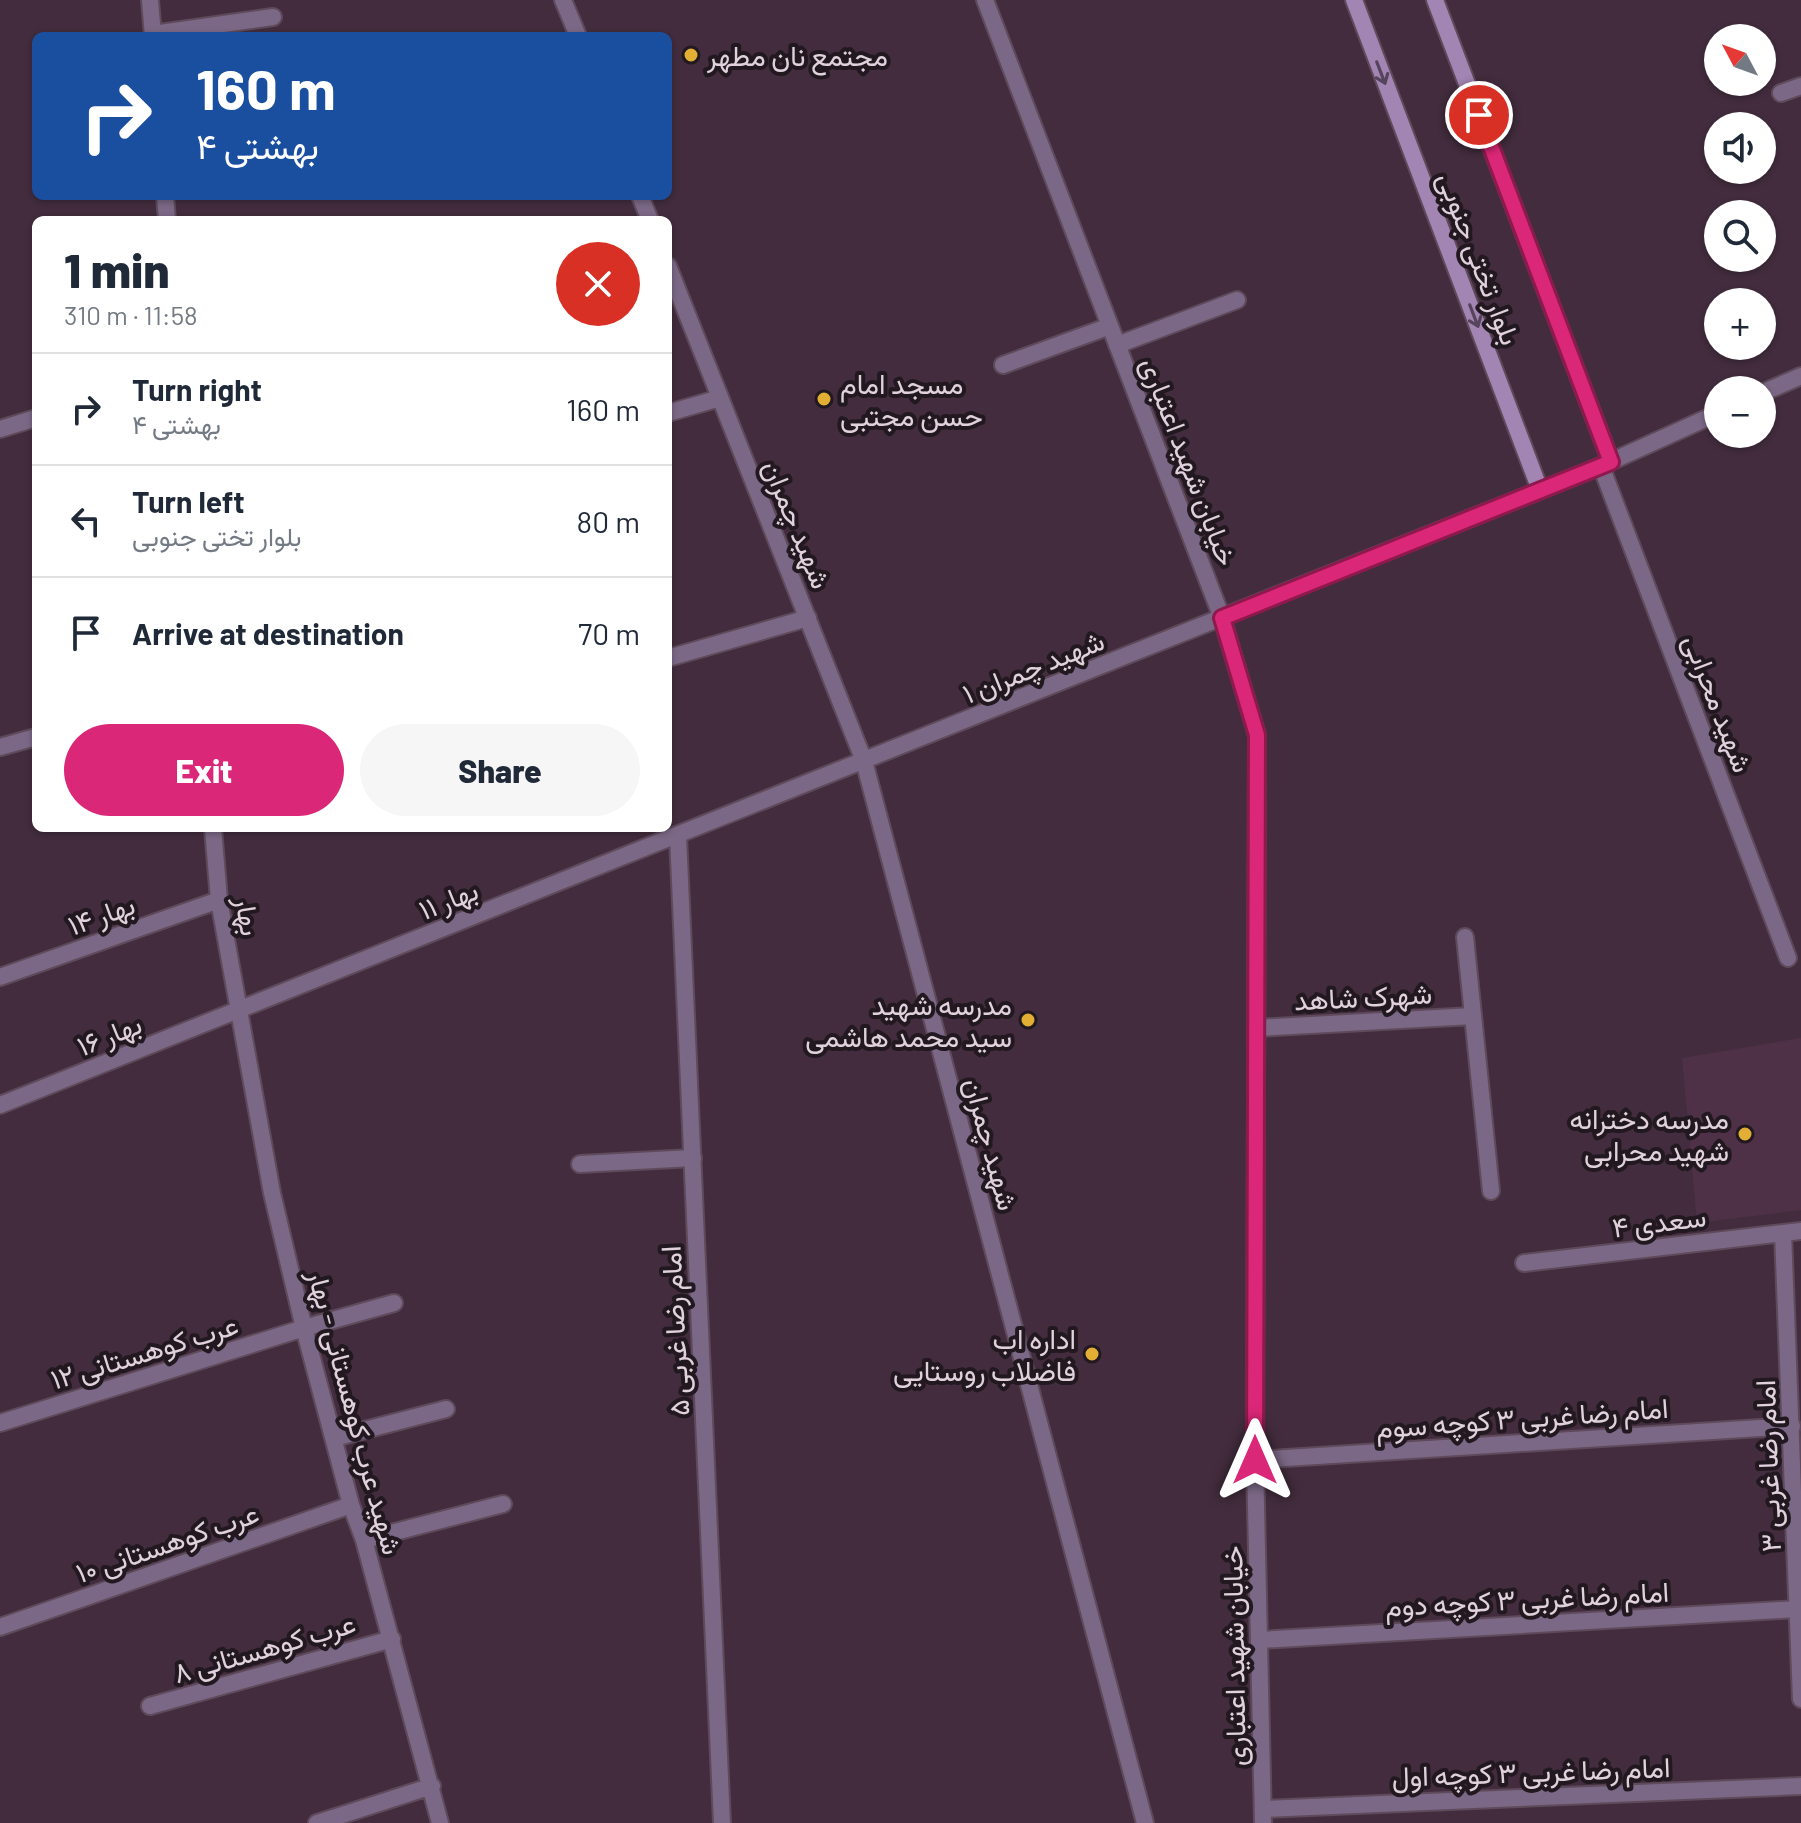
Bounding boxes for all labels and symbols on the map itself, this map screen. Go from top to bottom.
north arrow [1704,24,1776,96]
place label: مجتمع نان مطهر [706,38,888,76]
marker: مجتمع نان مطهر [682,46,700,64]
one-way arrow [1375,60,1389,85]
pin [1445,81,1513,149]
street label: بلوار تختی جنوبی [1430,167,1529,350]
one-way arrow [1468,303,1482,328]
street label: خیابان شهید اعتباری [1133,352,1245,571]
place label: مسجد امام حسن مجتبی [840,366,983,433]
marker: مسجد امام حسن مجتبی [815,390,833,408]
street label: شهید چمران [754,455,839,594]
street label: شهید چمران ۱ [957,622,1110,713]
street label: شهید محرابی [1675,629,1761,778]
street label: بهار ۱۱ [413,872,483,928]
street label: بهار ۱۴ [63,886,140,944]
street label: بهار [227,893,269,938]
street label: شهرک شاهد [1293,975,1433,1019]
place label: مدرسه شهید سید محمد هاشمی [805,987,1012,1054]
street label: بهار ۱۶ [72,1006,147,1064]
marker: مدرسه شهید سید محمد هاشمی [1019,1011,1037,1029]
street label: شهید چمران [955,1074,1026,1215]
place label: مدرسه دخترانه شهید محرابی [1569,1101,1729,1169]
marker: مدرسه دخترانه شهید محرابی [1736,1125,1754,1143]
street label: سعدی ۴ [1610,1198,1708,1245]
street label: امام رضا غربی ۵ [653,1245,698,1417]
street label: شهید عرب کوهستانی - بهار [299,1265,410,1559]
street label: عرب کوهستانی ۱۲ [46,1306,242,1398]
place label: اداره اب فاضلاب روستایی [893,1321,1076,1389]
marker: اداره اب فاضلاب روستایی [1083,1345,1101,1363]
street label: امام رضا غربی ۳ [1747,1379,1790,1553]
street label: امام رضا غربی ۳ کوچه سوم [1375,1390,1670,1447]
position arrow [1213,1418,1297,1502]
street label: عرب کوهستانی ۱۰ [71,1495,263,1591]
street label: خیابان شهید اعتباری [1214,1545,1254,1767]
street label: امام رضا غربی ۳ کوچه دوم [1384,1574,1670,1625]
street label: عرب کوهستانی ۸ [169,1605,359,1691]
street label: امام رضا غربی ۳ کوچه اول [1391,1749,1671,1796]

